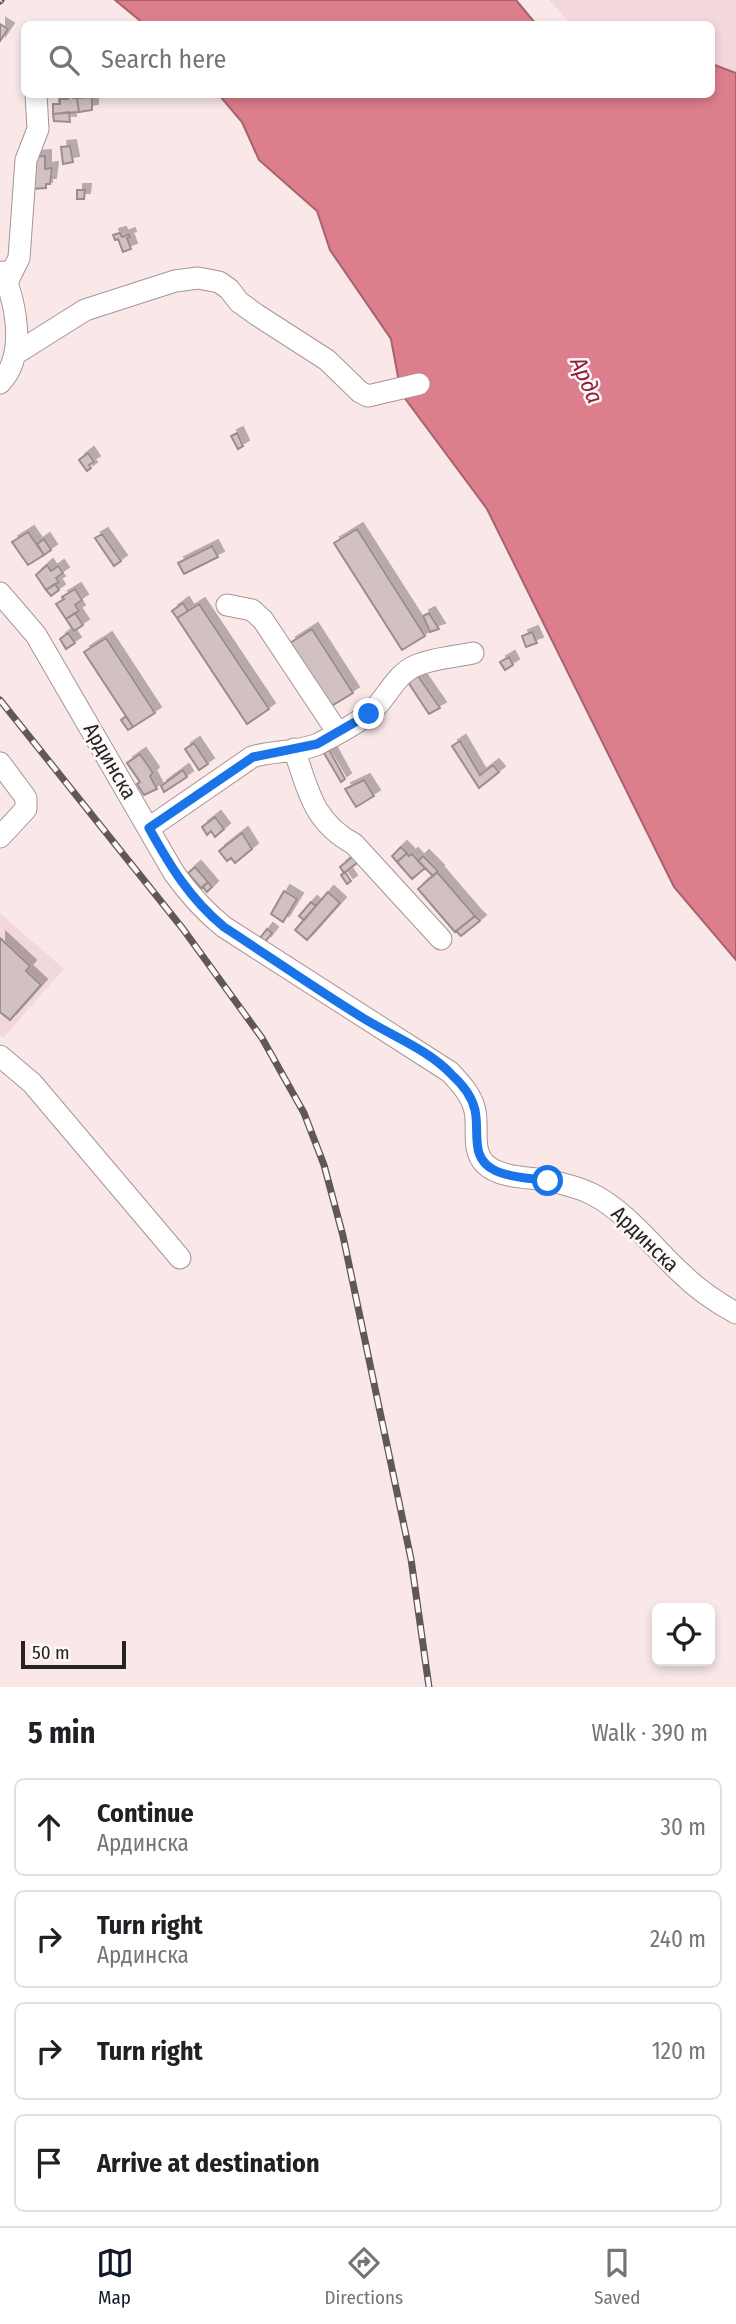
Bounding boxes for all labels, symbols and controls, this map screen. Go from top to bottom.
search box [21,21,715,98]
icon: search [45,41,83,79]
text: Search here [101,44,226,75]
water label: Арда [564,352,610,408]
route end [353,698,384,729]
street label: Ардинска [78,718,142,804]
route start [532,1165,563,1196]
street label: Ардинска [606,1201,684,1277]
map controls [652,1603,715,1666]
button: locate [652,1603,715,1666]
scale bar [21,1638,126,1670]
text: 50 m [32,1641,70,1664]
text: 5 min [28,1715,95,1751]
text: Walk · 390 m [592,1719,708,1747]
text: Continue [97,1798,194,1829]
icon: ahead [30,1808,68,1846]
text: 30 m [661,1813,706,1841]
text: Ардинска [97,1829,189,1857]
text: Turn right [97,1910,203,1941]
icon: right [30,1920,68,1958]
text: 240 m [650,1925,706,1953]
text: Ардинска [97,1941,189,1969]
icon: right [30,2032,68,2070]
text: Turn right [97,2036,203,2067]
text: 120 m [652,2037,706,2065]
icon: arrive [30,2144,68,2182]
text: Arrive at destination [97,2148,320,2179]
tab: Map [96,2244,134,2309]
tab: Directions [325,2244,403,2309]
tab: Saved [594,2244,640,2309]

